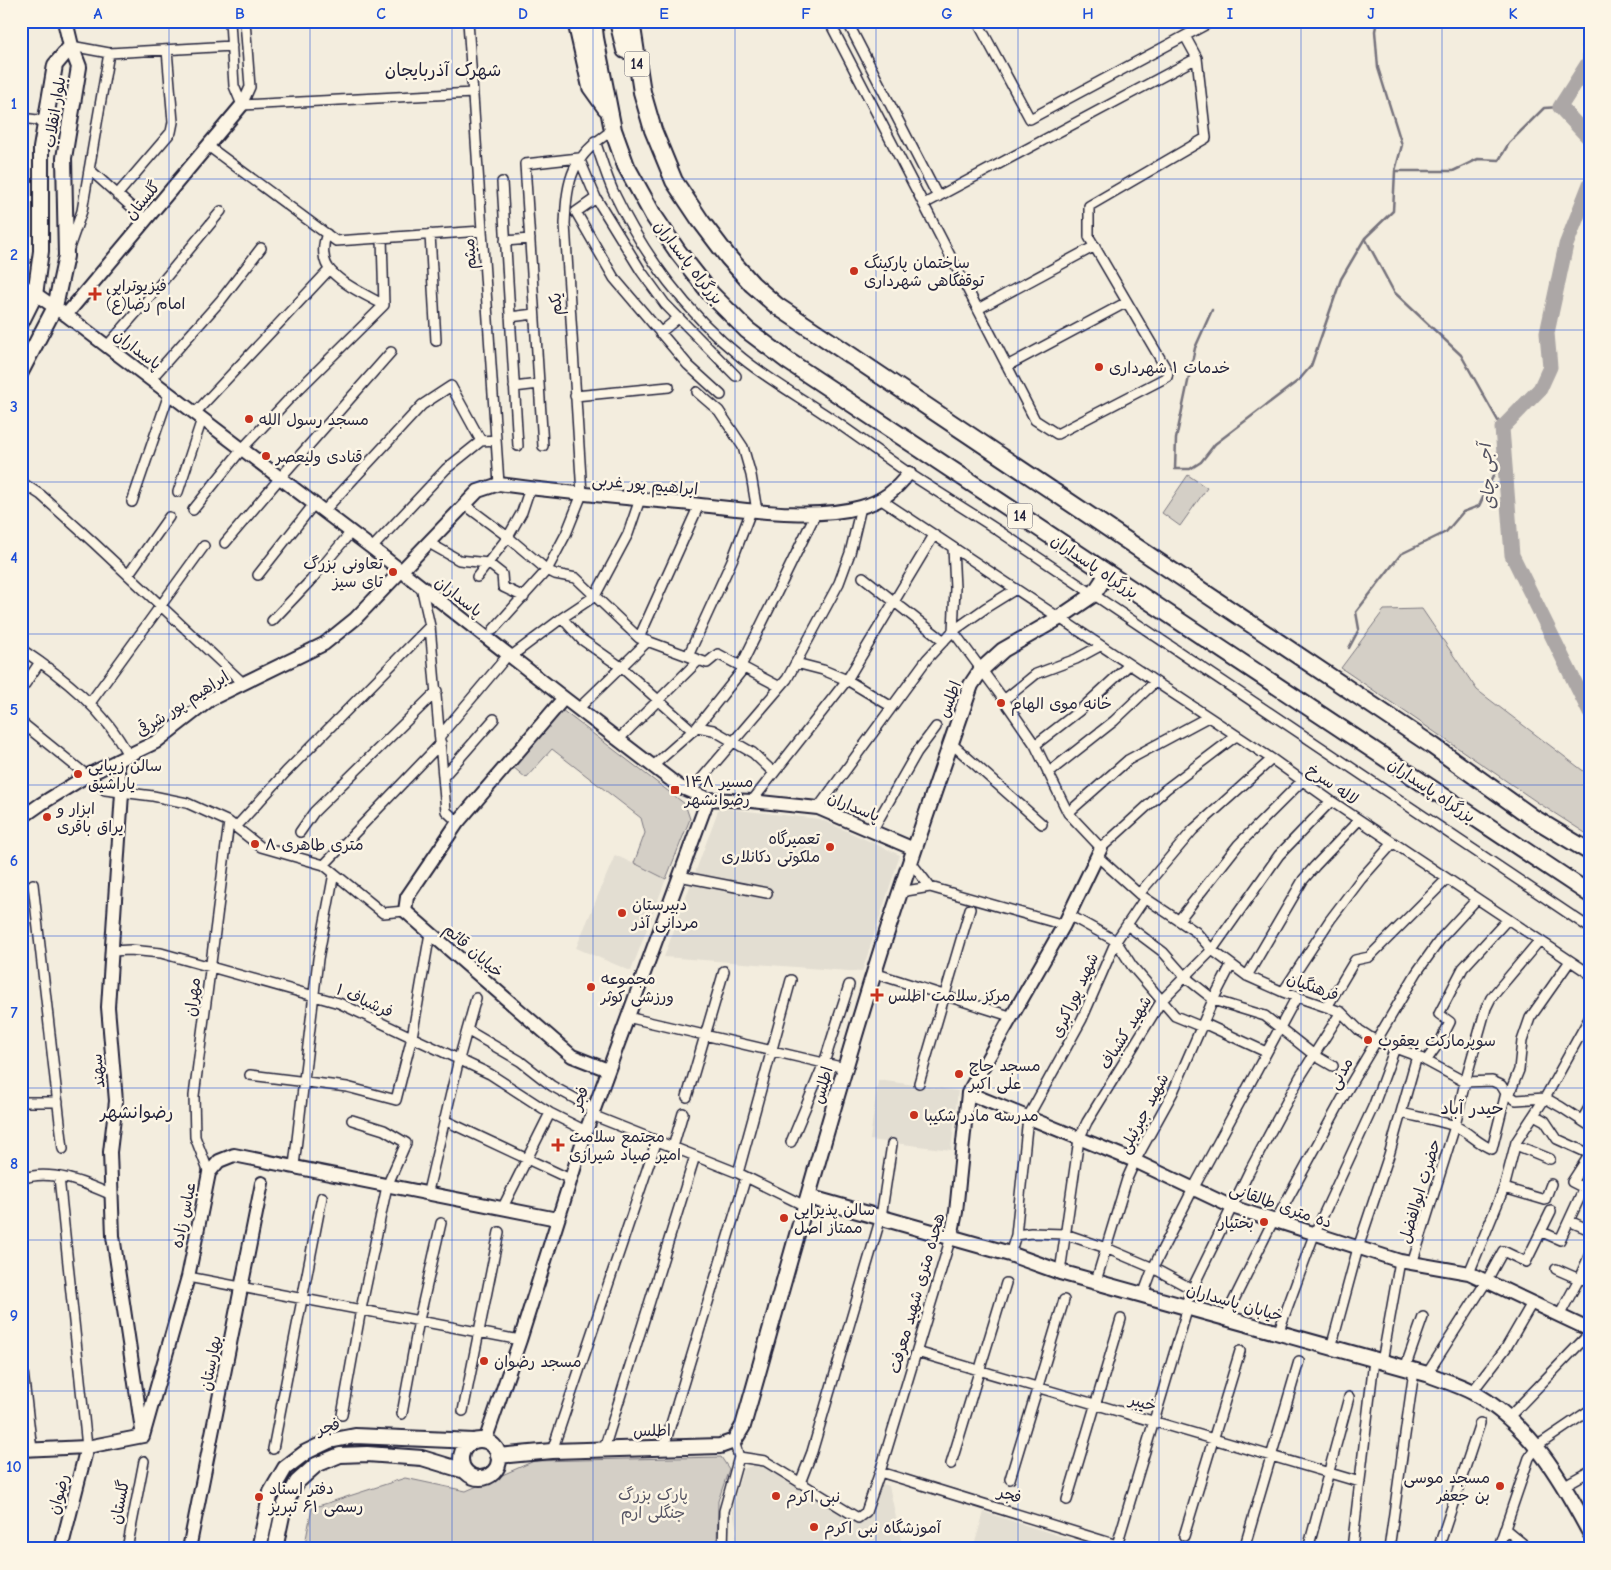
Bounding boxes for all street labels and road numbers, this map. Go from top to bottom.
road number: 14 [624,52,650,76]
street label: بلوار انقلاب [40,75,70,149]
street label: گلستان [121,177,164,224]
street label: بزرگراه پاسداران [649,217,727,309]
street label: میثم [460,238,483,270]
street label: یکم [546,292,569,316]
street label: پاسداران [110,326,165,374]
street label: ابراهیم پور غربی [591,471,699,502]
road number: 14 [1008,504,1032,528]
street label: بزرگراه پاسداران [1047,530,1142,603]
street label: پاسداران [431,573,485,622]
street label: ابراهیم پور شرقی [132,666,234,743]
street label: اطلس [935,679,965,720]
street label: بزرگراه پاسداران [1384,754,1479,827]
street label: لاله سرخ [1303,761,1361,810]
street label: پاسداران [825,788,882,826]
street label: خیابان قائم [438,920,507,984]
street label: شهید پوراکبری [1047,950,1103,1041]
street label: فرهنگیان [1284,968,1341,1005]
street label: مهران [182,976,204,1018]
street label: فرشباف ۱ [333,980,396,1021]
street label: شهید کشباف [1096,992,1156,1073]
street label: سهند [88,1053,108,1089]
street label: مدنی [1325,1055,1358,1093]
street label: اطلس [809,1065,837,1106]
street label: شهید جبرئیلی [1115,1070,1173,1157]
street label: فجر [567,1084,592,1114]
street label: حضرت ابوالفضل [1396,1137,1445,1246]
street label: ده متری طالقانی [1227,1180,1334,1233]
street label: عباس زاده [168,1181,200,1250]
street label: هجده متری شهید معرفت [885,1211,948,1375]
street label: خیابان پاسداران [1184,1281,1285,1326]
street label: بهارستان [197,1334,225,1392]
street label: خیبر [1125,1390,1158,1415]
street label: فجر [312,1415,342,1440]
street label: اطلس [633,1422,671,1440]
street label: رضوان [45,1472,74,1517]
street label: گلستان [106,1478,133,1526]
street label: فجر [994,1482,1024,1507]

